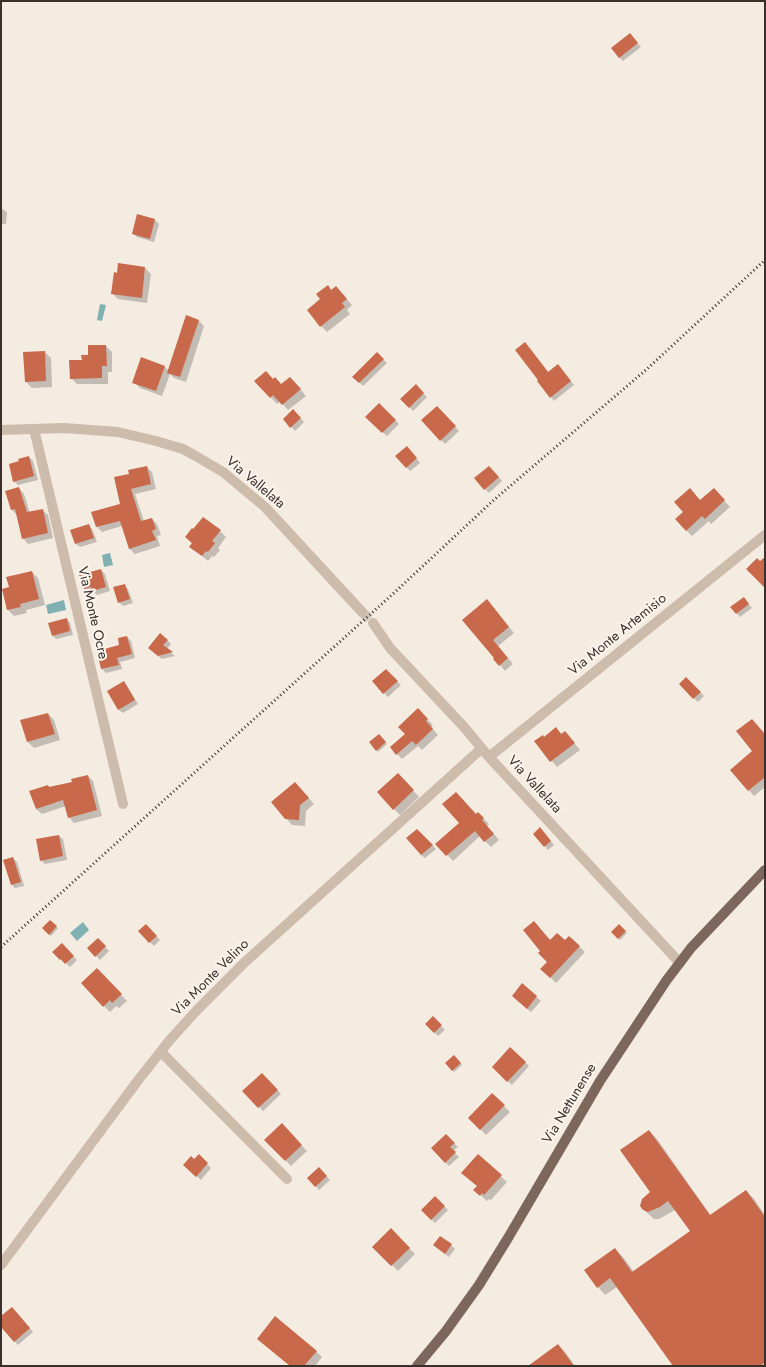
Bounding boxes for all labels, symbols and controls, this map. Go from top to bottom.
street label: Via Vallelata [222,453,288,513]
street label: Via Monte Ocre [73,565,111,661]
street label: Via Monte Artemisio [566,590,670,680]
street label: Via Vallelata [503,753,565,817]
street label: Via Monte Velino [169,936,253,1020]
street label: Via Nettunense [539,1061,601,1147]

